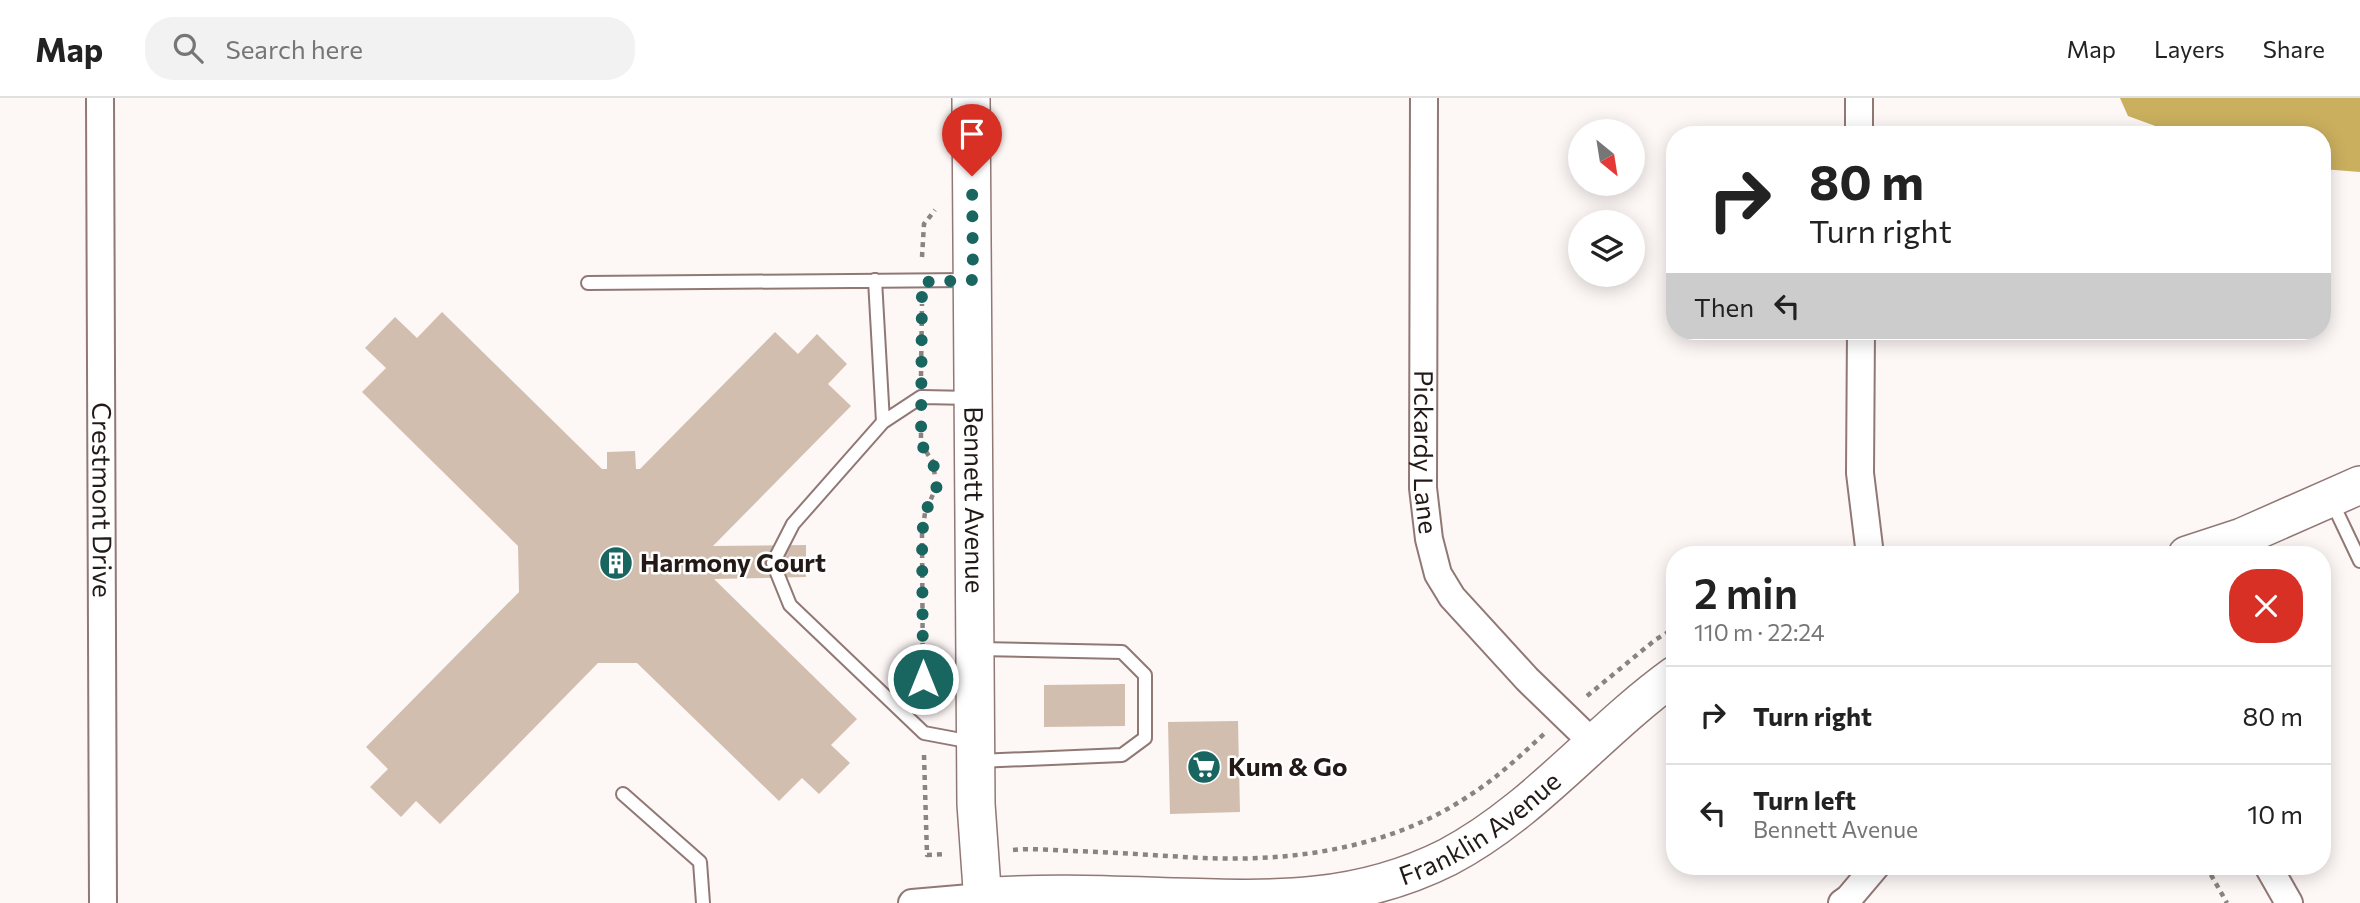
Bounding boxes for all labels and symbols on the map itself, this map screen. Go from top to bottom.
pin [942,104,1002,176]
north arrow [1568,119,1645,196]
street label: Pickardy Lane [1409,370,1445,535]
street label: Crestmont Drive [87,402,119,598]
street label: Bennett Avenue [959,406,992,594]
building icon: Harmony Court [597,544,635,582]
place label: Harmony Court [640,546,826,577]
position arrow [886,642,960,716]
supermarket icon: Kum & Go [1185,748,1223,786]
place label: Kum & Go [1228,750,1348,781]
street label: Franklin Avenue [1394,764,1566,890]

